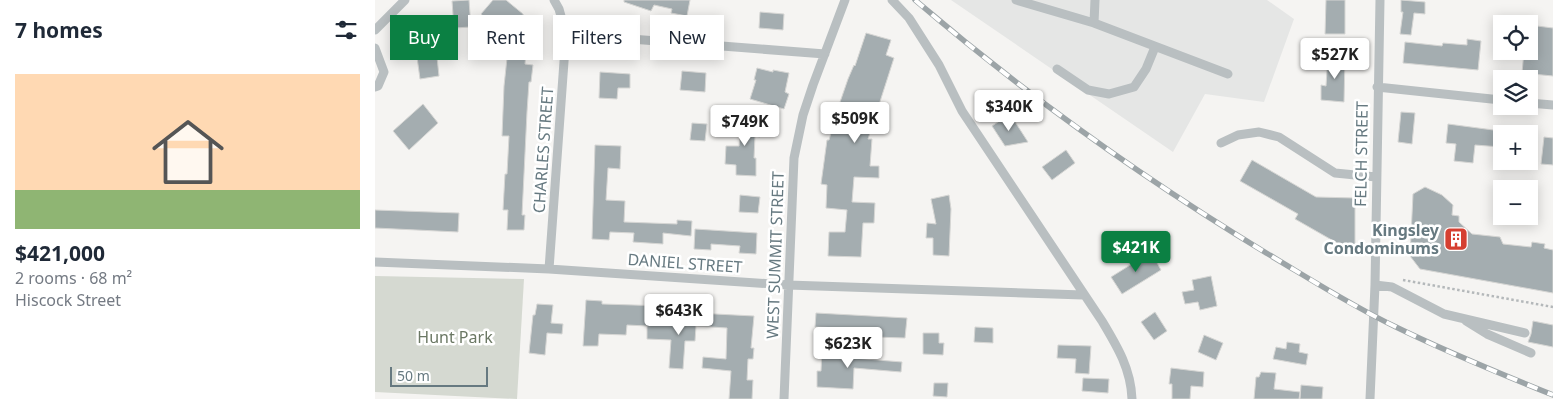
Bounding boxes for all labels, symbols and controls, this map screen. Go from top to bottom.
chip: Buy [390,15,458,60]
chip: Rent [468,15,543,60]
chip: Filters [553,15,640,60]
chip: New [650,15,724,60]
map controls [1493,15,1538,225]
button: locate [1493,15,1538,60]
text: 7 homes [15,16,103,44]
icon: filters [332,16,360,44]
pin: $527K [1300,38,1370,80]
text: $527K [1311,43,1359,65]
button: layers [1493,70,1538,115]
street label: CHARLES STREET [528,86,558,214]
pin: $340K [974,90,1044,132]
text: $340K [985,95,1033,117]
street label: FELCH STREET [1349,101,1373,207]
pin: $509K [820,102,890,144]
pin: $749K [710,104,780,147]
icon: home [143,107,233,197]
text: $509K [831,107,879,129]
text: $749K [721,110,769,132]
button: + [1493,125,1538,170]
street label: WEST SUMMIT STREET [761,171,789,339]
button: − [1493,180,1538,225]
place label: Kingsley Condominums [1323,219,1440,259]
building icon: Kingsley Condominums [1443,226,1469,252]
pin: $421K [1101,230,1171,273]
text: $421K [1112,236,1160,258]
text: $421,000 [15,239,105,267]
street label: DANIEL STREET [627,248,743,278]
text: 2 rooms · 68 m² [15,267,132,289]
text: Hiscock Street [15,289,121,311]
pin: $643K [644,294,714,336]
text: $643K [655,299,703,321]
park label: Hunt Park [417,326,493,348]
pin: $623K [813,326,883,369]
text: $623K [824,332,872,354]
scale bar [390,364,487,387]
text: 50 m [397,366,430,385]

